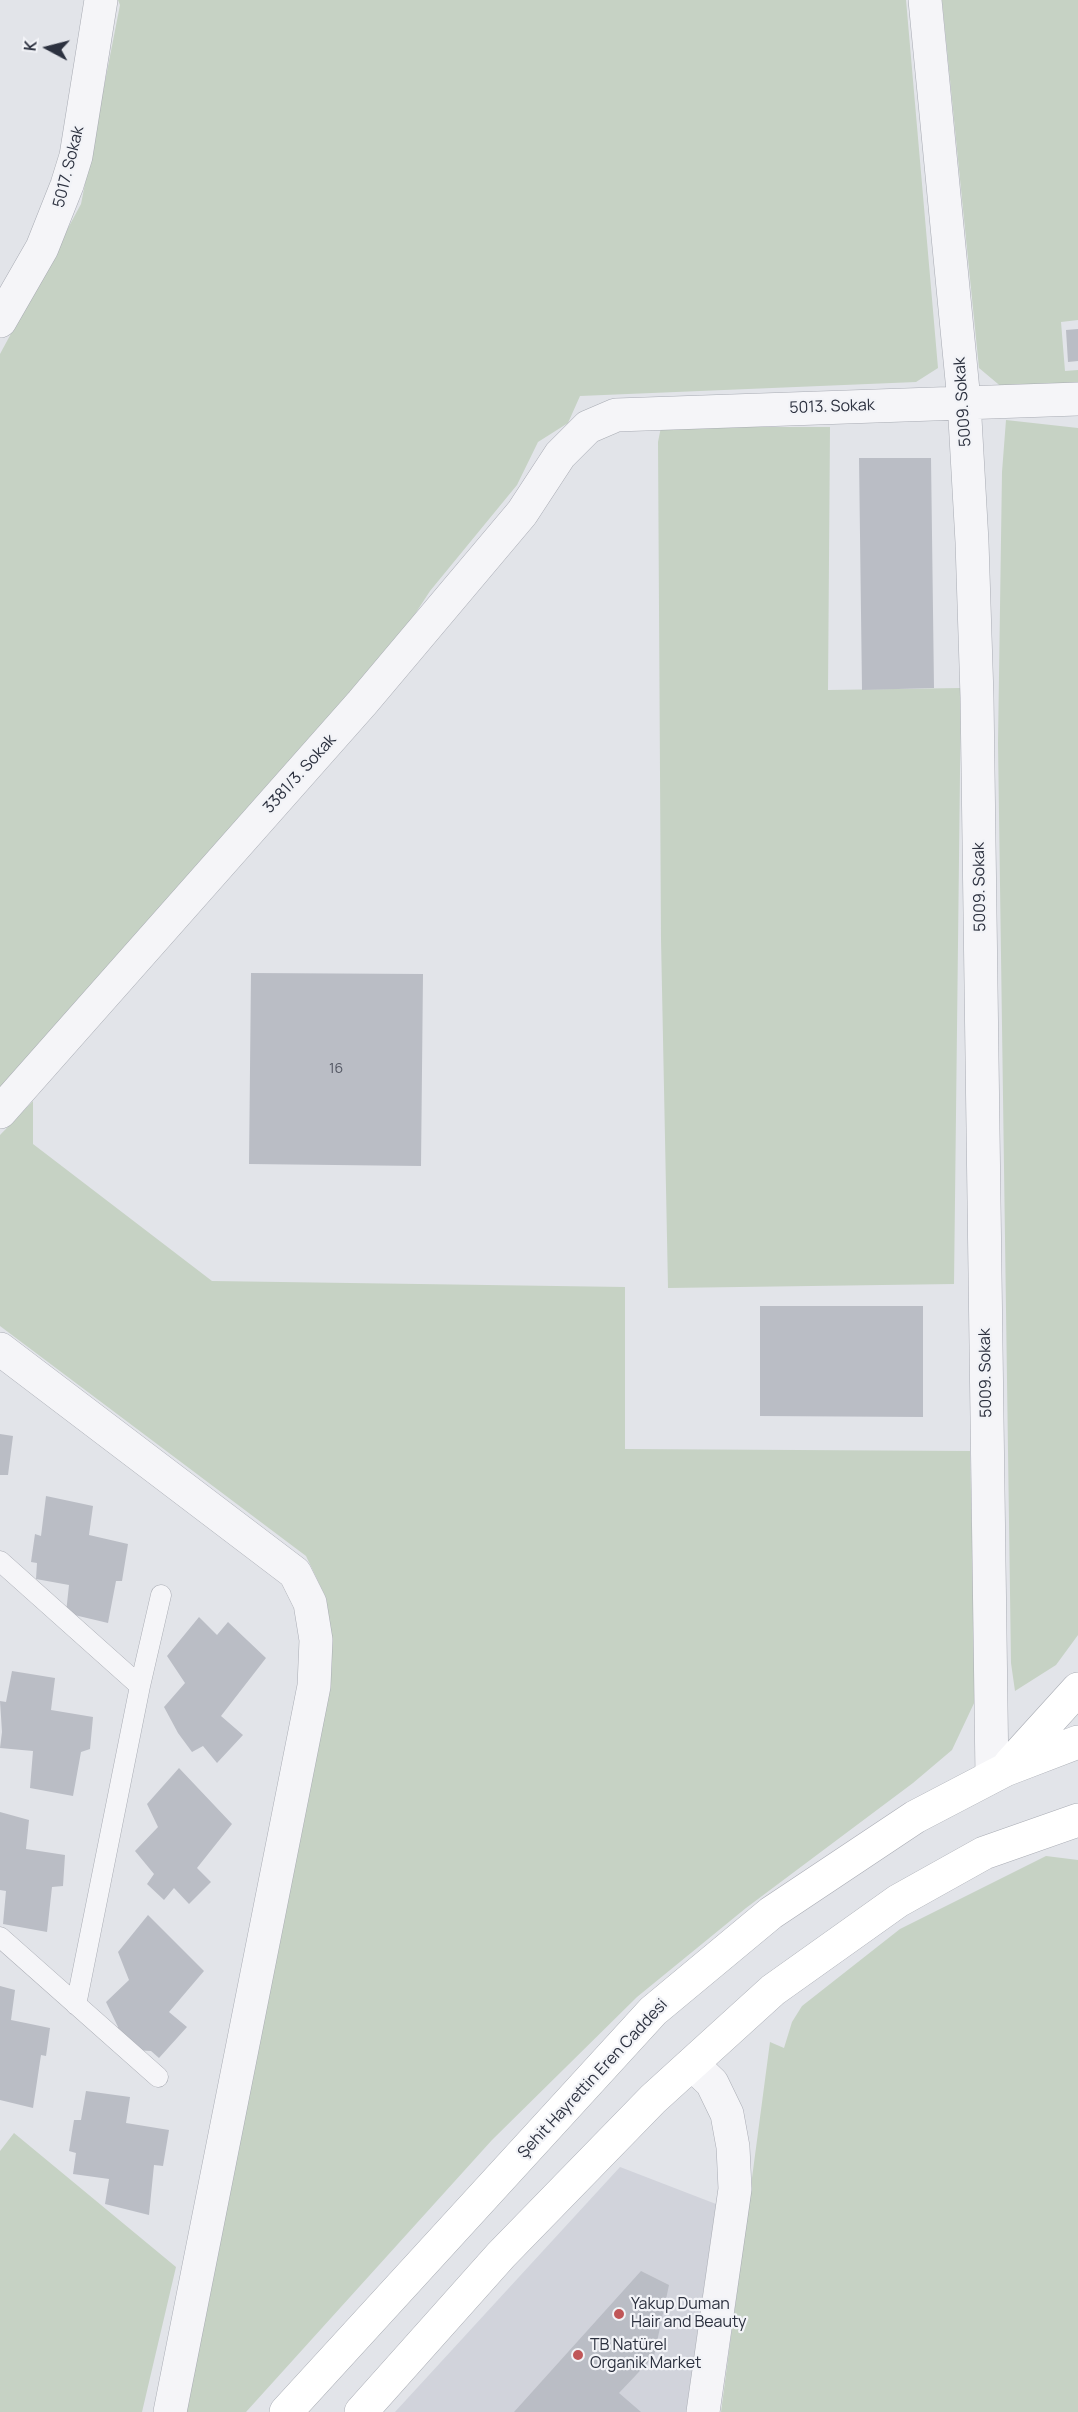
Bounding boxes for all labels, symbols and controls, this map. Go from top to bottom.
north arrow [18,18,78,78]
text: K [19,39,42,52]
street label: 5017. Sokak [50,124,88,210]
street label: 5009. Sokak [950,357,976,447]
street label: 5013. Sokak [789,396,875,418]
street label: 3381/3. Sokak [260,731,340,817]
street label: 5009. Sokak [970,842,990,932]
house number: 16 [329,1061,343,1077]
street label: 5009. Sokak [976,1328,996,1418]
street label: Şehit Hayrettin Eren Caddesi [514,1995,672,2163]
place label: Yakup Duman Hair and Beauty [631,2295,747,2333]
marker: Yakup Duman Hair and Beauty [612,2307,626,2321]
place label: TB Natürel Organik Market [590,2336,701,2374]
marker: TB Natürel Organik Market [571,2348,585,2362]

